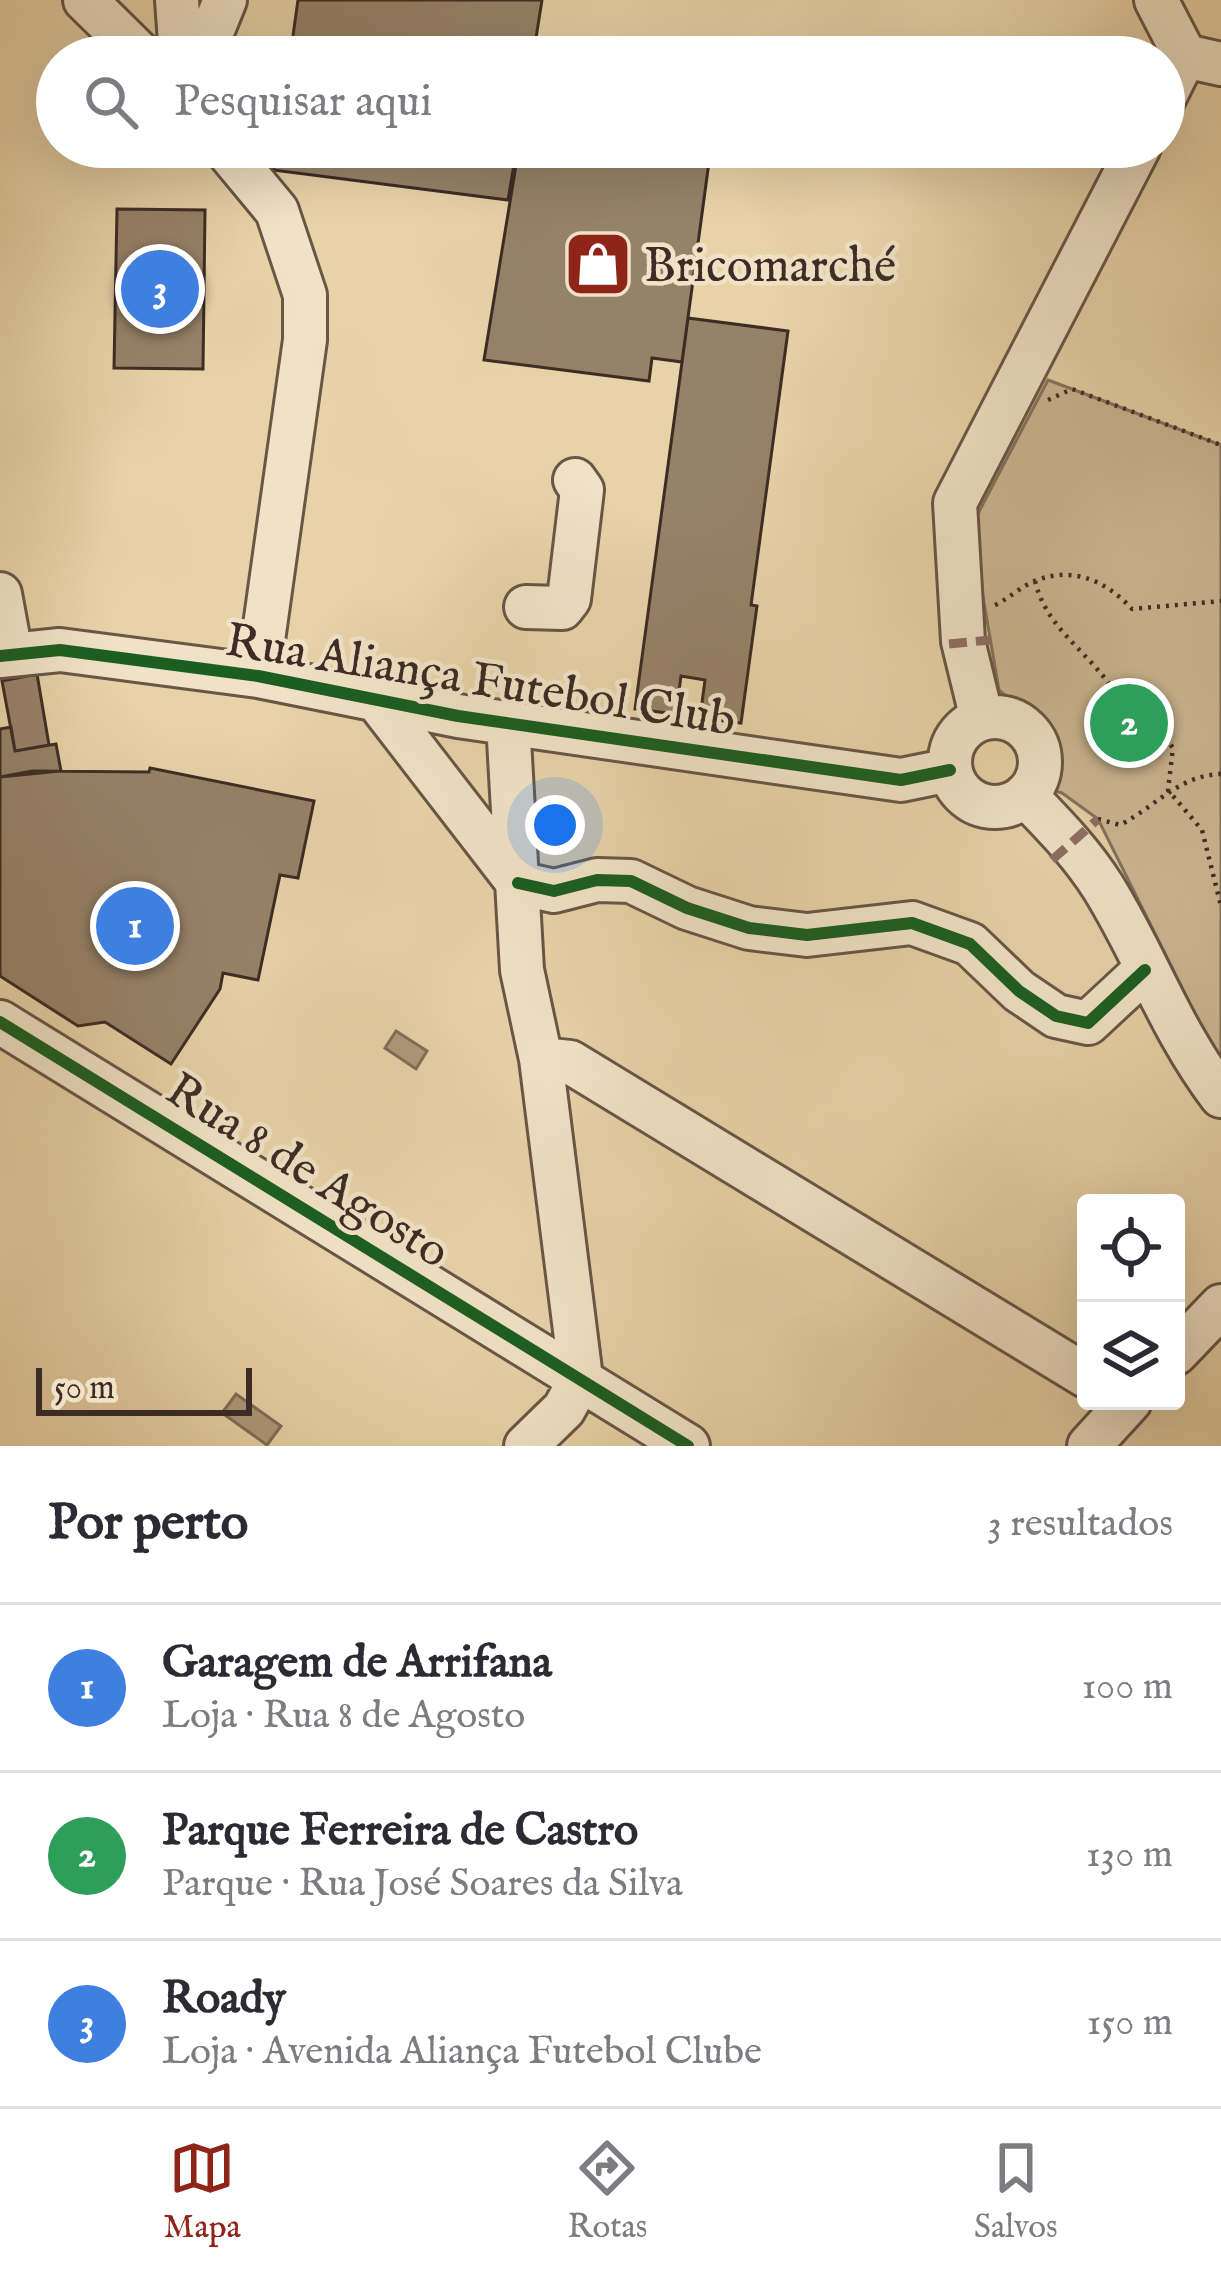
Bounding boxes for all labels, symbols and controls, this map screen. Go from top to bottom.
search box [36,36,1185,168]
icon: search [78,69,144,135]
text: Pesquisar aqui [174,74,432,131]
shop icon: Bricomarché [563,229,633,299]
place label: Bricomarché [644,238,896,298]
pin: 3 [121,244,199,334]
street label: Rua Aliança Futebol Club [221,612,740,752]
pin: 2 [1090,678,1168,768]
your location [525,795,585,855]
pin: 1 [96,881,174,971]
street label: Rua 8 de Agosto [154,1061,460,1283]
map controls [1077,1194,1185,1410]
button: locate [1077,1194,1185,1302]
button: layers [1077,1302,1185,1410]
scale bar [36,1362,252,1415]
text: 50 m [54,1368,115,1410]
text: Por perto [48,1492,248,1557]
text: 3 resultados [987,1500,1173,1549]
text: Garagem de Arrifana [162,1635,552,1692]
text: 1 [80,1663,94,1712]
text: 100 m [1082,1663,1173,1712]
text: Loja · Rua 8 de Agosto [162,1692,525,1741]
text: Parque Ferreira de Castro [162,1803,638,1860]
text: 2 [78,1831,96,1880]
text: 130 m [1086,1831,1173,1880]
text: Parque · Rua José Soares da Silva [162,1860,683,1909]
text: Roady [162,1971,286,2028]
text: 3 [80,1999,94,2048]
text: 150 m [1087,1999,1173,2048]
text: Loja · Avenida Aliança Futebol Clube [162,2028,762,2077]
tab: Mapa [163,2135,241,2249]
tab: Rotas [567,2135,647,2249]
tab: Salvos [974,2135,1058,2249]

